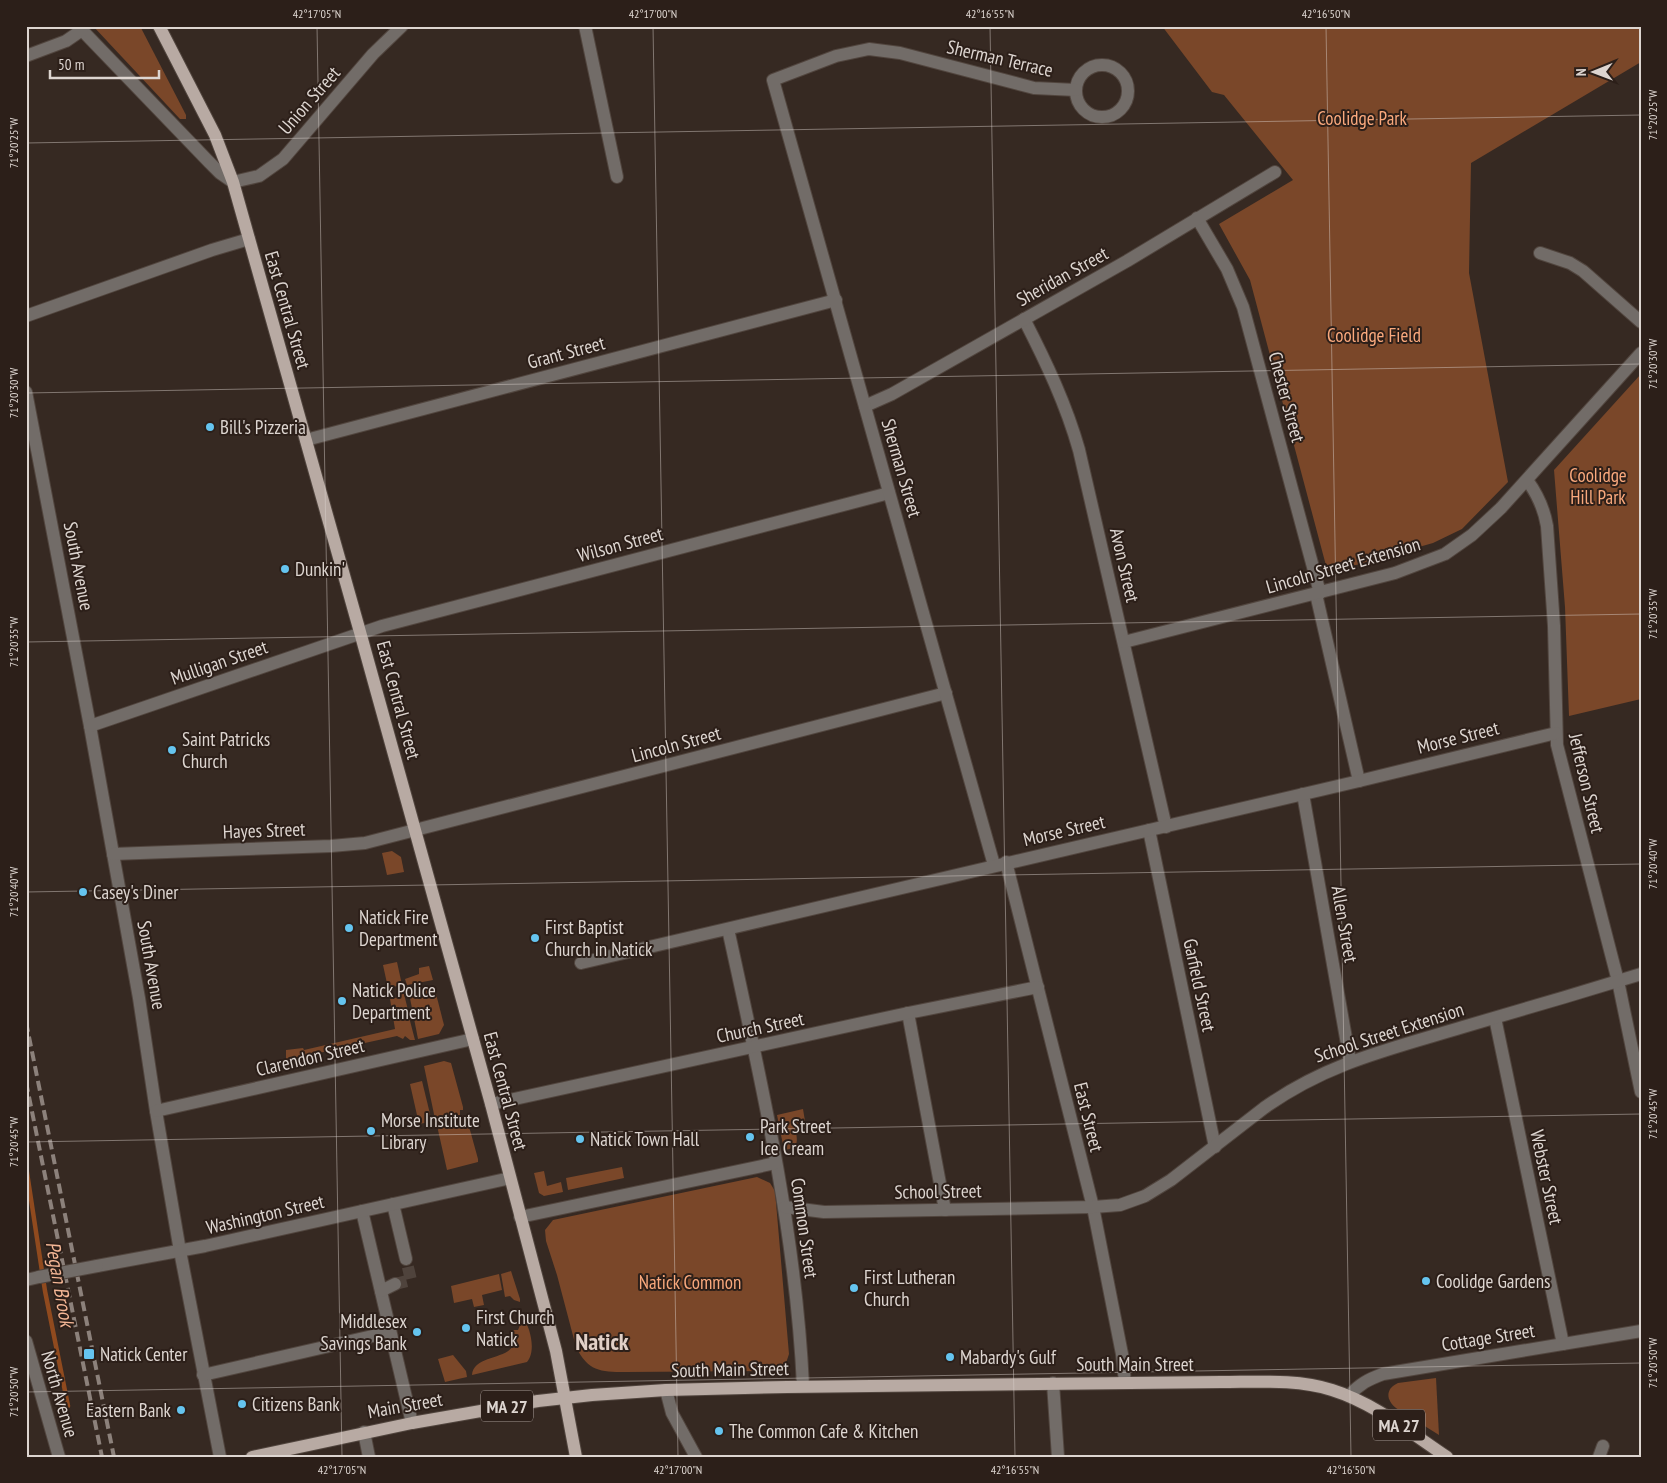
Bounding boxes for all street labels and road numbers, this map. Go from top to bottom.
street label: Sherman Terrace [945,34,1055,82]
street label: Union Street [273,61,346,139]
street label: Sheridan Street [1012,241,1113,311]
street label: East Central Street [260,248,317,372]
street label: Grant Street [525,330,608,374]
street label: Chester Street [1263,349,1311,446]
street label: Sherman Street [877,416,928,521]
street label: South Avenue [59,520,99,612]
street label: Wilson Street [575,521,666,567]
street label: Avon Street [1105,525,1145,605]
street label: Lincoln Street Extension [1263,531,1423,599]
street label: Mulligan Street [167,634,271,690]
street label: East Central Street [372,638,427,763]
street label: Morse Street [1415,715,1502,759]
street label: Lincoln Street [629,720,724,767]
street label: Jefferson Street [1564,730,1610,836]
street label: Morse Street [1021,809,1108,851]
street label: Hayes Street [222,817,306,843]
street label: Allen Street [1326,884,1364,965]
street label: South Avenue [132,919,172,1011]
street label: Garfield Street [1178,936,1222,1034]
street label: School Street Extension [1311,997,1467,1067]
street label: Church Street [714,1006,807,1048]
street label: East Central Street [479,1029,534,1154]
street label: Clarendon Street [254,1033,367,1081]
street label: East Street [1069,1080,1109,1155]
street label: Webster Street [1525,1128,1569,1227]
street label: Common Street [786,1176,824,1280]
street label: School Street [894,1178,983,1204]
street label: Washington Street [204,1189,327,1239]
street label: Cottage Street [1440,1318,1537,1356]
street label: North Avenue [36,1348,84,1440]
street label: South Main Street [1076,1352,1195,1376]
street label: South Main Street [671,1356,790,1382]
street label: Main Street [366,1386,445,1423]
road number: MA 27 [481,1390,533,1422]
road number: MA 27 [1373,1410,1425,1440]

